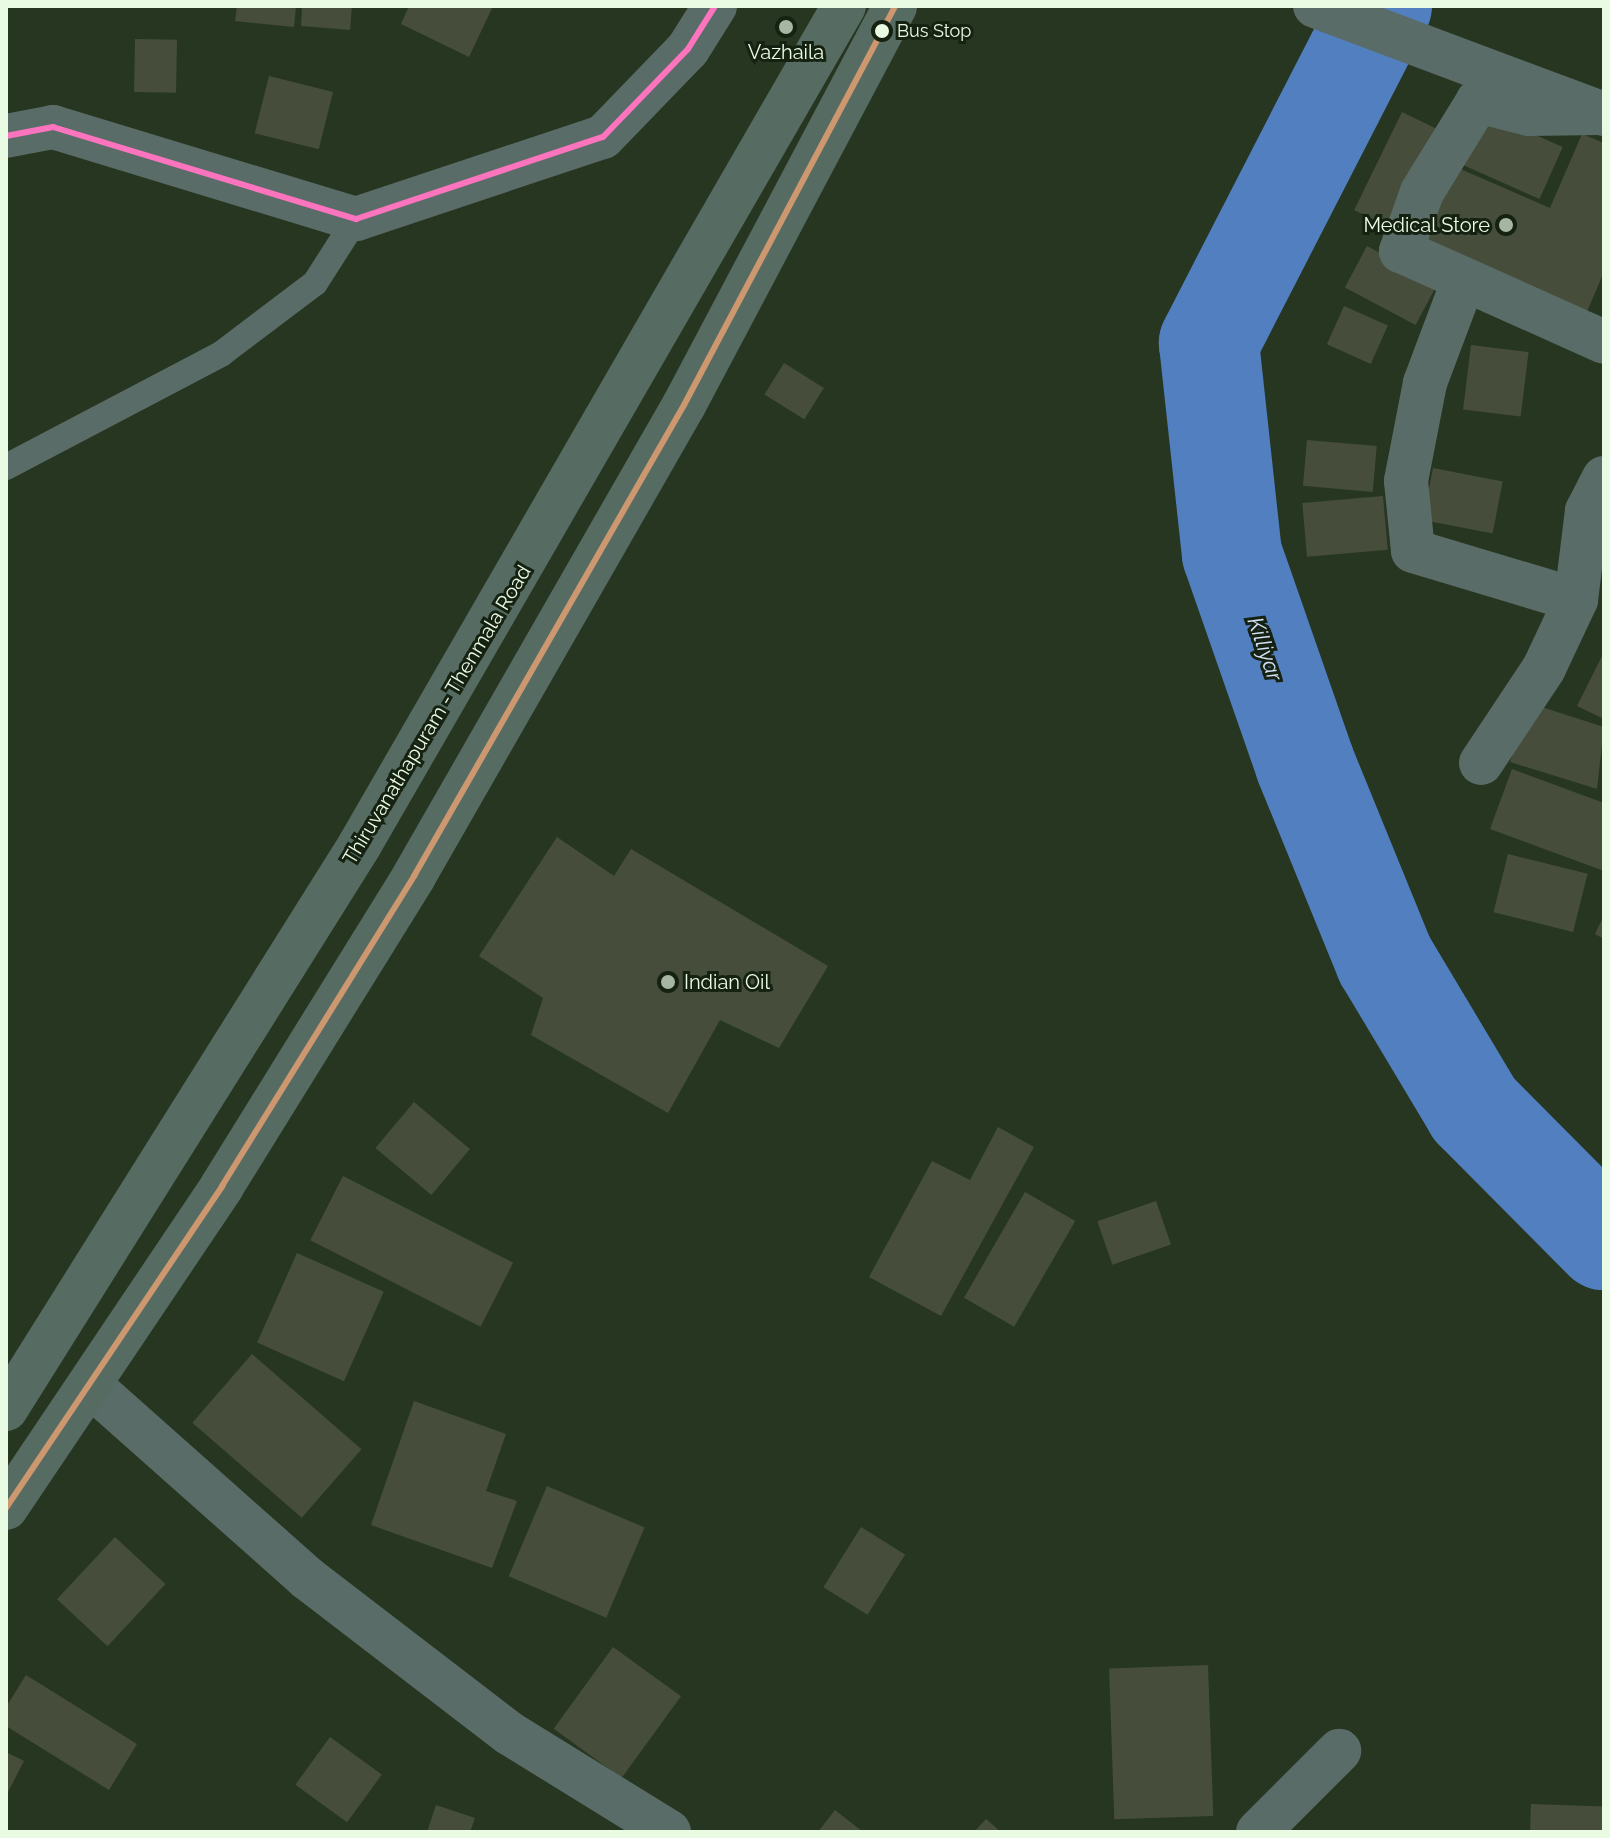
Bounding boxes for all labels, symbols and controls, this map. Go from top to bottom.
marker: Vazhaila [777,18,795,36]
place label: Bus Stop [897,20,971,42]
marker: Bus Stop [874,23,890,39]
place label: Vazhaila [748,40,824,64]
place label: Medical Store [1363,213,1490,237]
marker: Medical Store [1497,216,1515,234]
street label: Thiruvanathapuram - Thenmala Road [338,561,536,869]
water label: Killiyar [1242,614,1288,684]
place label: Indian Oil [684,970,770,994]
marker: Indian Oil [659,973,677,991]

